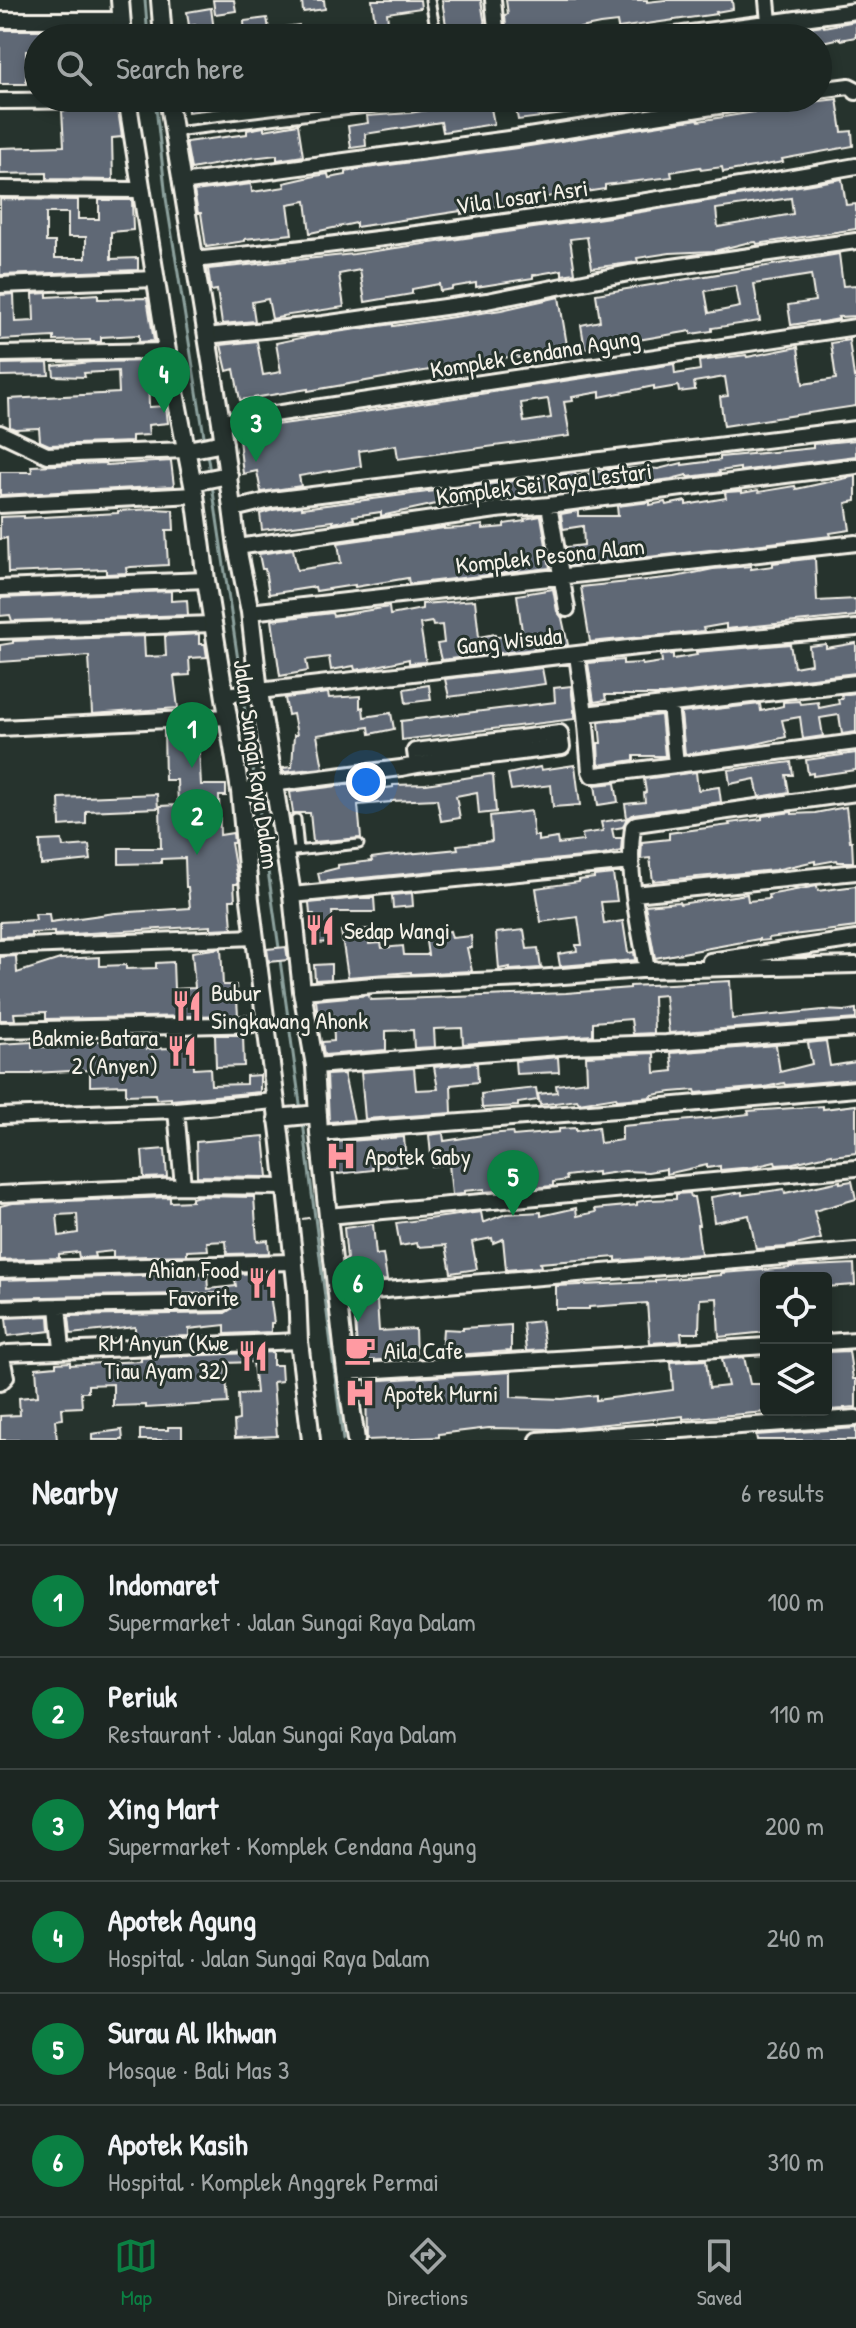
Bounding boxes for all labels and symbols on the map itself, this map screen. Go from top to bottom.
street label: Vila Losari Asri [454,171,590,221]
street label: Komplek Cendana Agung [428,321,642,385]
pin: 4 [138,347,190,413]
pin: 3 [230,396,282,462]
street label: Komplek Sei Raya Lestari [434,454,654,512]
street label: Komplek Pesona Alam [454,529,646,581]
street label: Gang Wisuda [455,619,563,661]
street label: Jalan Sungai Raya Dalam [226,657,288,871]
pin: 1 [166,702,218,768]
your location [346,762,386,802]
pin: 2 [171,789,223,855]
restaurant icon: Sedap Wangi [303,913,337,947]
place label: Sedap Wangi [344,914,450,946]
place label: Bubur Singkawang Ahonk [211,976,368,1036]
restaurant icon: Bubur Singkawang Ahonk [170,989,204,1023]
place label: Bakmie Batara 2 (Anyen) [32,1021,158,1081]
restaurant icon: Bakmie Batara 2 (Anyen) [165,1034,199,1068]
hospital icon: Apotek Gaby [324,1139,358,1173]
place label: Apotek Gaby [365,1140,471,1172]
pin: 5 [487,1150,539,1216]
place label: Ahian Food Favorite [148,1253,239,1313]
pin: 6 [332,1256,384,1322]
restaurant icon: Ahian Food Favorite [246,1266,280,1300]
place label: RM Anyun (Kwe Tiau Ayam 32) [98,1326,229,1386]
cafe icon: Aila Cafe [343,1333,377,1367]
place label: Aila Cafe [384,1334,464,1366]
restaurant icon: RM Anyun (Kwe Tiau Ayam 32) [236,1339,270,1373]
hospital icon: Apotek Murni [343,1376,377,1410]
place label: Apotek Murni [384,1377,498,1409]

